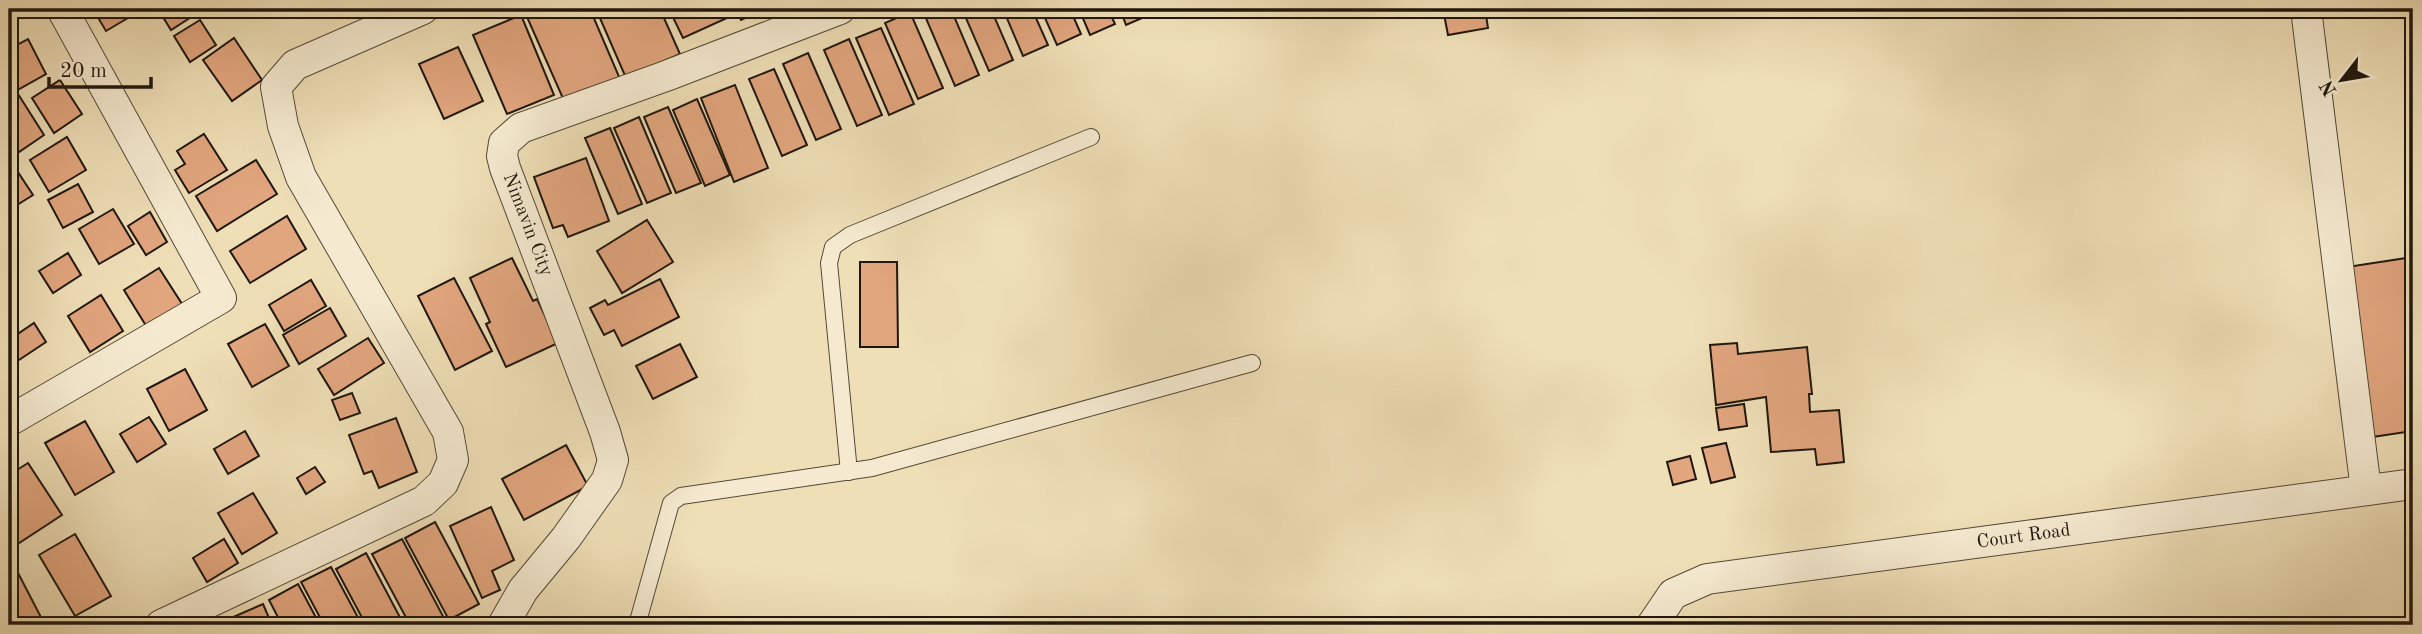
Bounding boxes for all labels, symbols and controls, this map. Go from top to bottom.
scale bar [49,46,150,90]
north arrow [2306,46,2376,116]
text: 20 m [60,61,107,82]
text: N [2317,76,2341,99]
street label: Nimavin City [499,171,555,279]
street label: Court Road [1975,521,2072,552]

